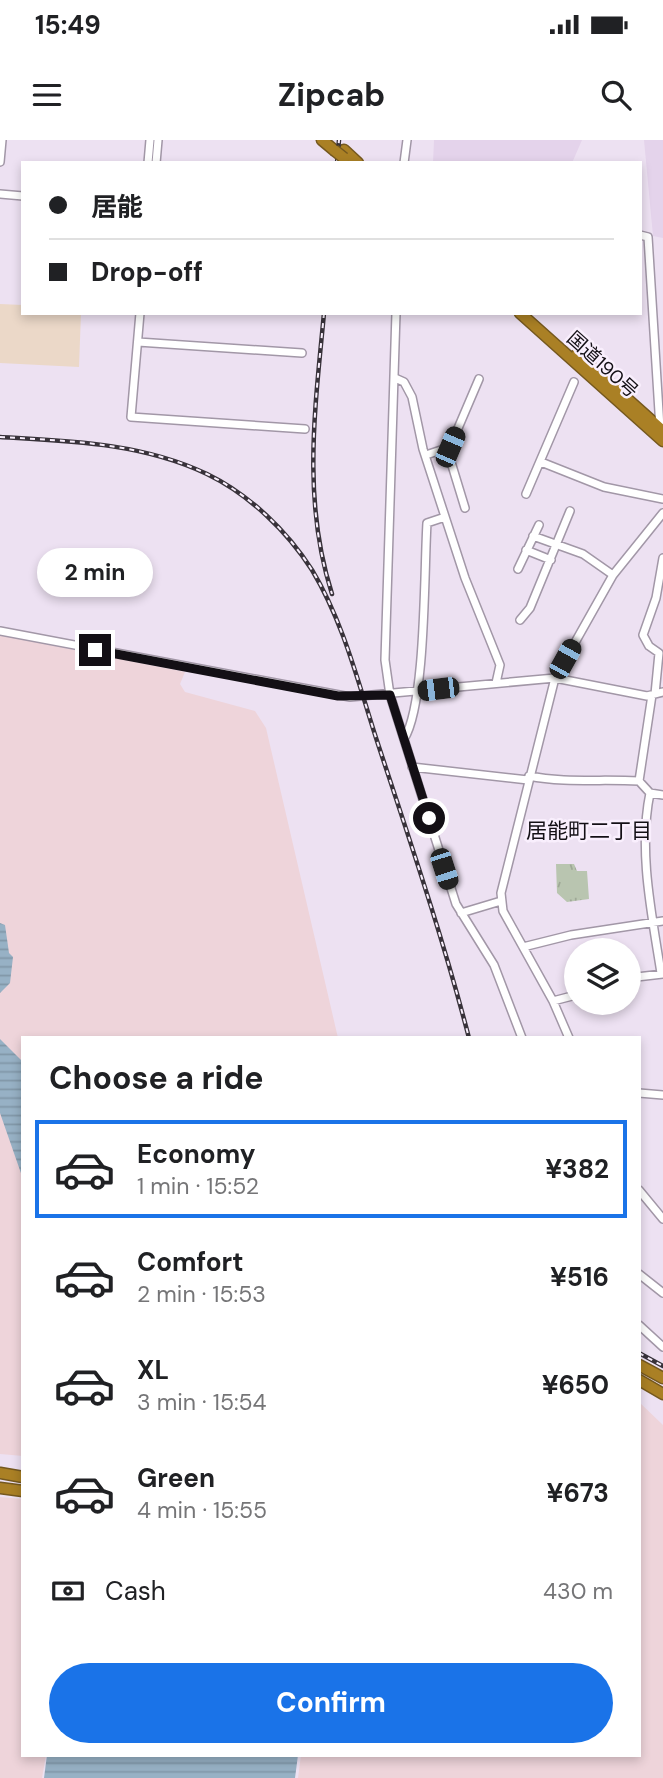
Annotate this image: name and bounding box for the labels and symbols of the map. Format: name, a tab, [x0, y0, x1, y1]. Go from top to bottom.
street label: 国道190号	[562, 326, 644, 403]
car	[433, 424, 468, 470]
callout: 2 min	[37, 548, 153, 598]
route end	[79, 634, 111, 666]
car	[546, 636, 585, 682]
car	[416, 676, 461, 702]
route start	[413, 802, 445, 834]
district label: 居能町二丁目	[526, 817, 652, 845]
car	[428, 846, 461, 892]

